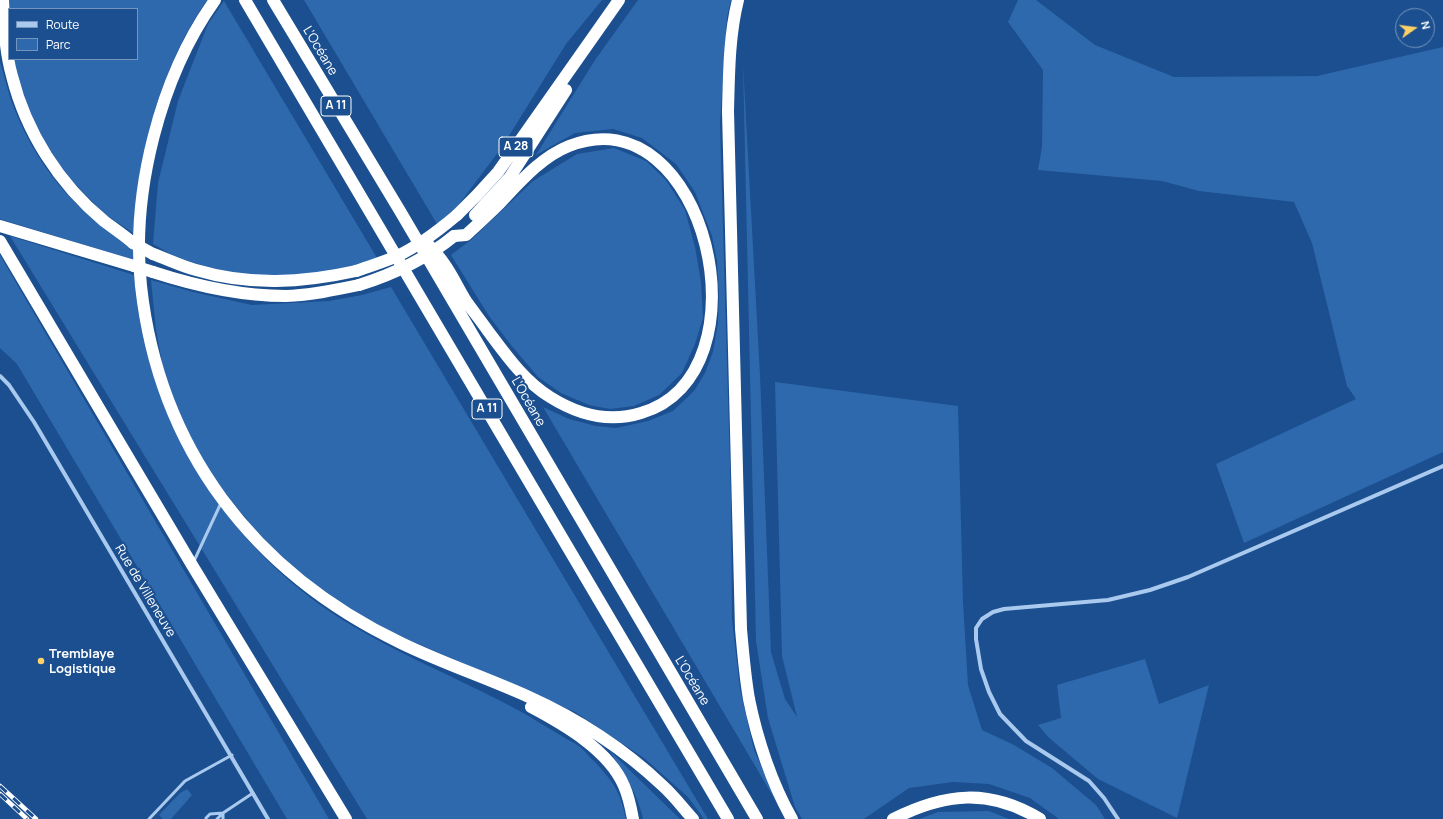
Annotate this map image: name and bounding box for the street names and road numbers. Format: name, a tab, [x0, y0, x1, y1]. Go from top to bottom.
street label: L’Océane	[299, 24, 341, 78]
road number: A 11	[321, 96, 351, 116]
road number: A 28	[499, 137, 533, 157]
street label: L’Océane	[508, 374, 548, 430]
road number: A 11	[472, 399, 502, 419]
street label: Rue de Villeneuve	[111, 542, 179, 640]
street label: L’Océane	[671, 654, 713, 708]

